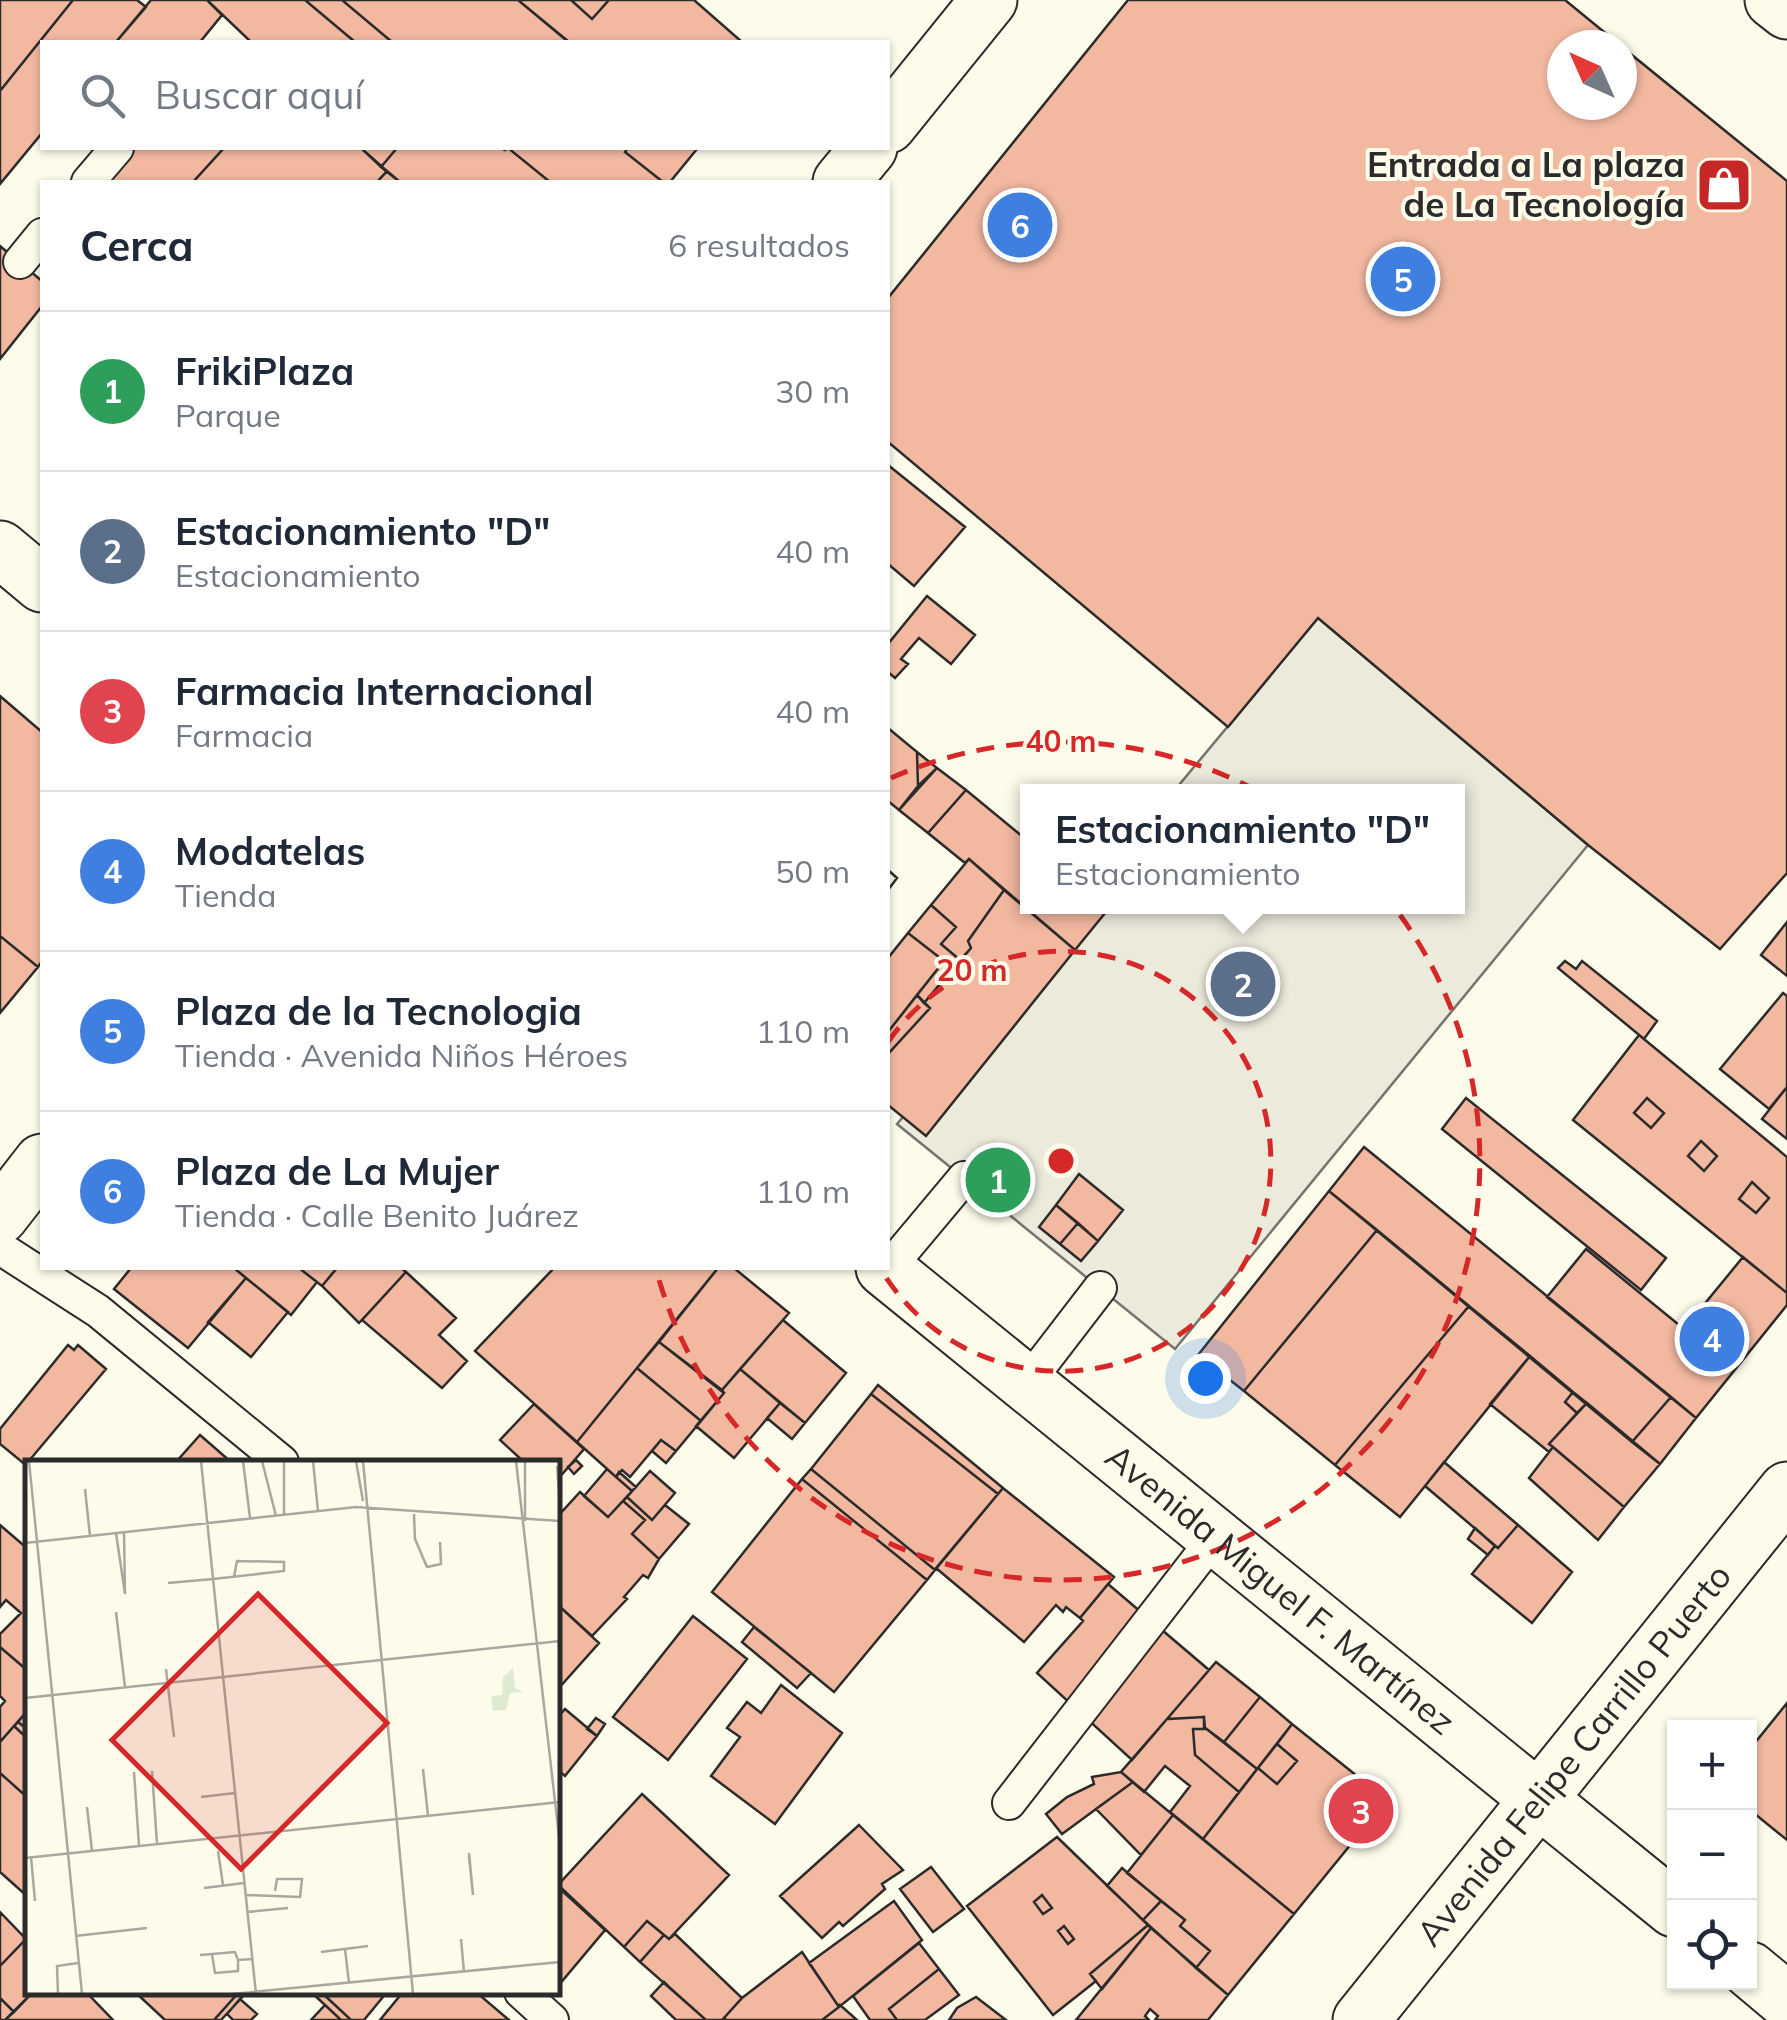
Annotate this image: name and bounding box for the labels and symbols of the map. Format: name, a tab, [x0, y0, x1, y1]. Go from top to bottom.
north arrow	[1547, 30, 1637, 120]
place label: Entrada a La plaza de La Tecnología	[1367, 142, 1685, 226]
shop icon: Entrada a La plaza de La Tecnología	[1694, 155, 1754, 215]
pin: 6	[988, 188, 1052, 262]
pin: 5	[1370, 242, 1436, 316]
text: 40 m	[1025, 722, 1097, 760]
pin: 2	[1210, 946, 1276, 1022]
text: 20 m	[936, 951, 1008, 989]
pin: 1	[966, 1142, 1030, 1218]
centre of rings	[1043, 1143, 1079, 1179]
pin: 4	[1680, 1302, 1744, 1376]
your location	[1180, 1353, 1231, 1404]
street label: Avenida Miguel F. Martínez	[1097, 1434, 1464, 1743]
inset map	[25, 1460, 560, 1995]
street label: Avenida Felipe Carrillo Puerto	[1406, 1554, 1740, 1954]
pin: 3	[1328, 1774, 1394, 1848]

